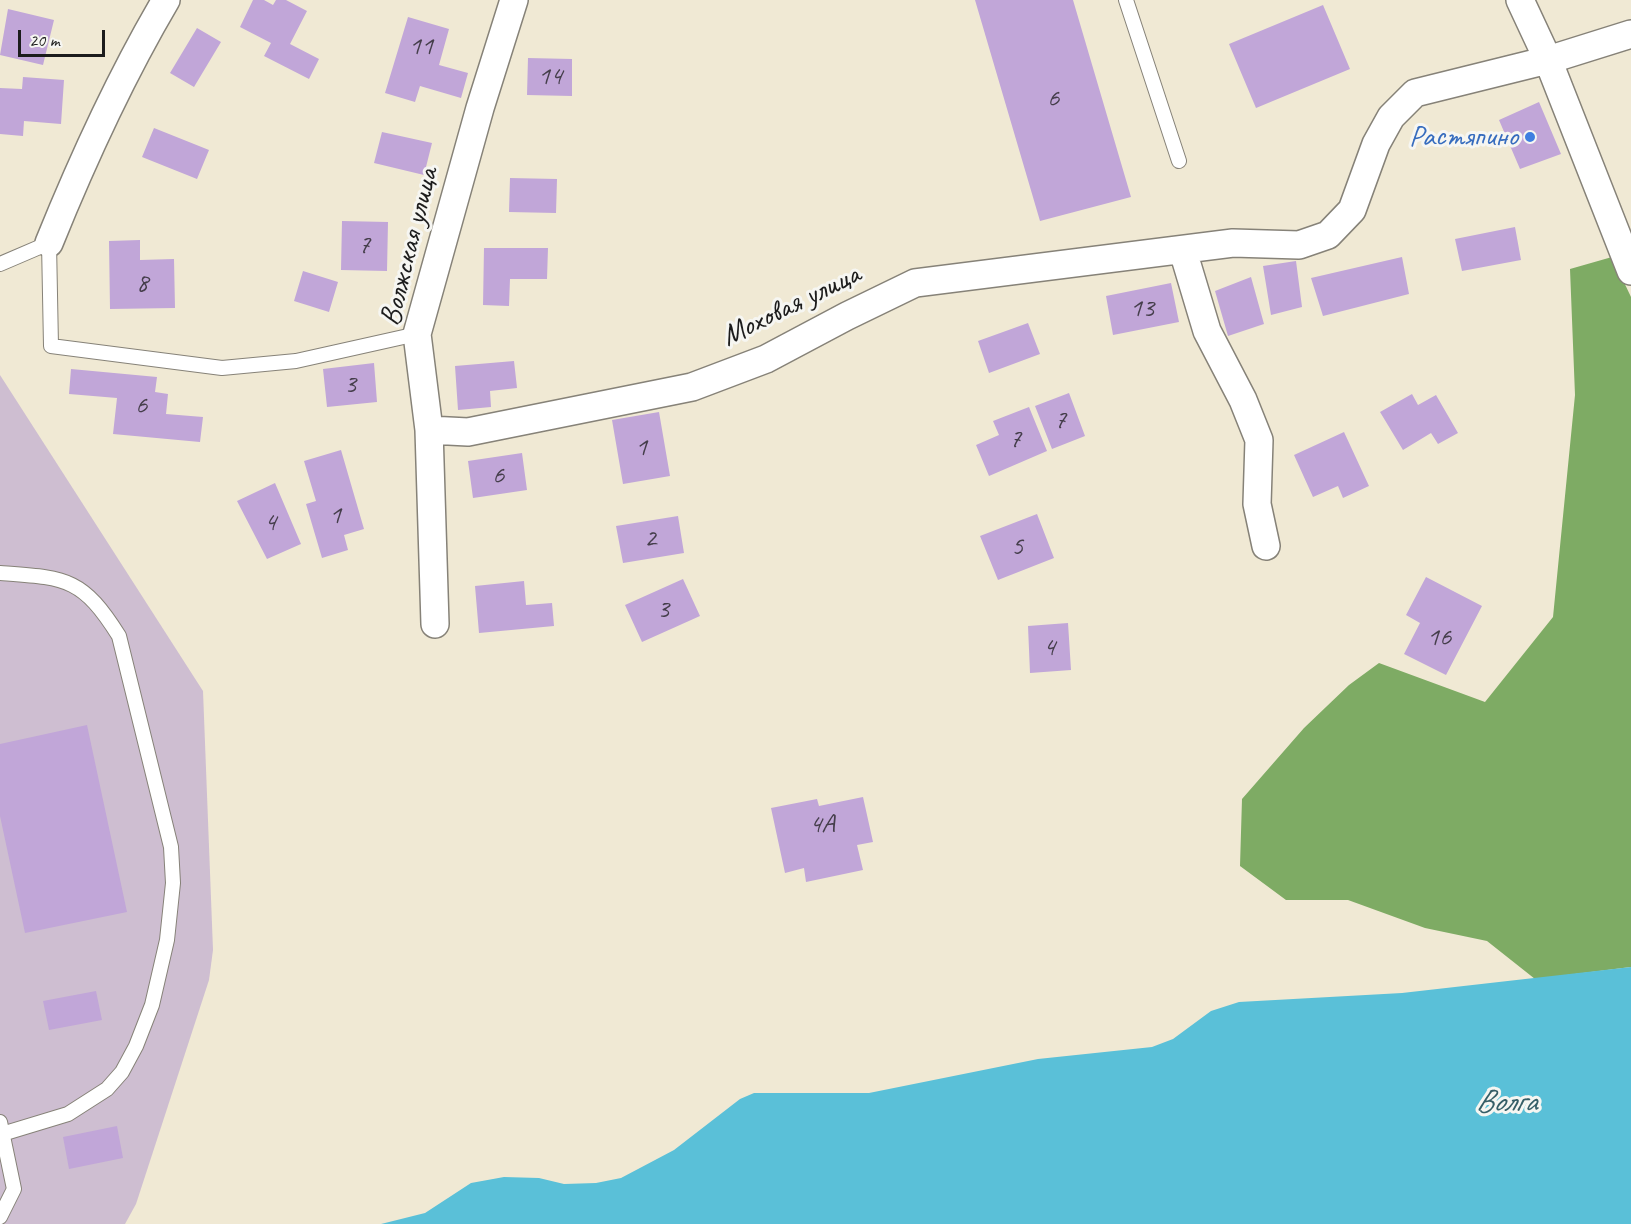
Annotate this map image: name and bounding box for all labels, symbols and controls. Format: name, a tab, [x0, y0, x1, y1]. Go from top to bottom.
scale bar	[21, 18, 108, 56]
text: 20 m	[29, 29, 60, 51]
house number: 11	[409, 31, 433, 63]
house number: 14	[538, 61, 562, 93]
house number: 6	[1047, 83, 1059, 115]
place label: Растяпино	[1409, 119, 1518, 155]
marker: Растяпино	[1523, 130, 1537, 144]
street label: Волжская улица	[373, 164, 447, 330]
house number: 7	[358, 230, 370, 262]
street label: Моховая улица	[716, 257, 866, 355]
house number: 8	[136, 268, 148, 300]
house number: 13	[1130, 293, 1154, 325]
house number: 3	[344, 369, 356, 401]
house number: 6	[135, 390, 147, 422]
house number: 7	[1054, 405, 1066, 437]
house number: 7	[1009, 424, 1021, 456]
house number: 1	[635, 432, 647, 464]
house number: 6	[492, 460, 504, 492]
house number: 1	[329, 500, 341, 532]
house number: 4	[264, 507, 276, 539]
house number: 2	[644, 523, 656, 555]
house number: 5	[1011, 531, 1023, 563]
house number: 3	[657, 594, 669, 626]
house number: 16	[1427, 622, 1451, 654]
house number: 4	[1043, 632, 1055, 664]
house number: 4А	[809, 809, 835, 841]
water label: Волга	[1476, 1084, 1536, 1122]

